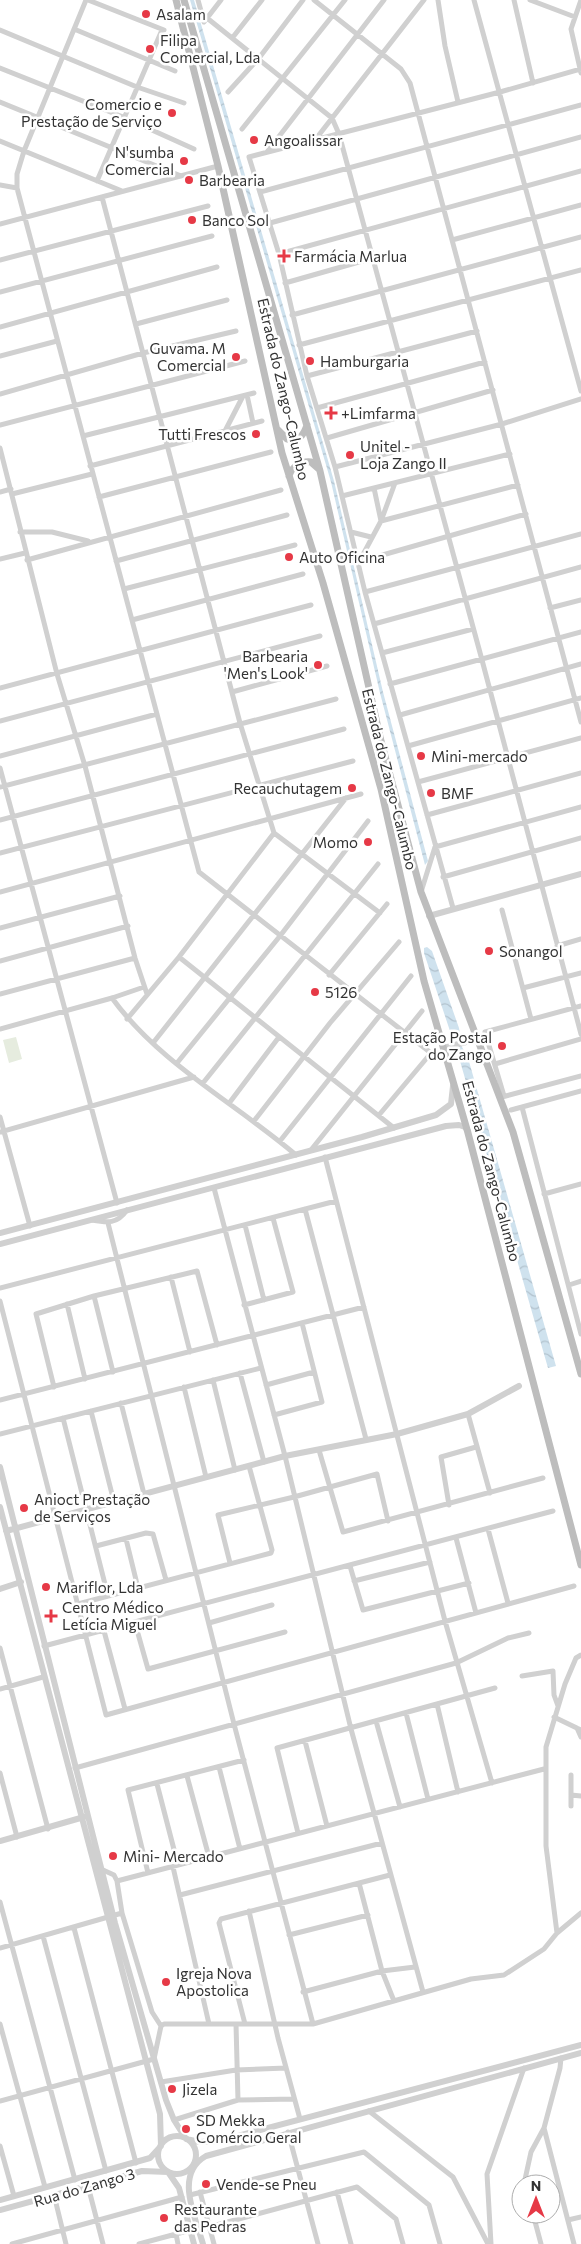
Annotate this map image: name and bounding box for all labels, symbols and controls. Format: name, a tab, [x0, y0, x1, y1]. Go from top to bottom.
place label: Asalam	[156, 5, 206, 23]
marker: Asalam	[140, 8, 152, 20]
place label: Filipa Comercial, Lda	[160, 31, 260, 66]
marker: Filipa Comercial, Lda	[144, 43, 156, 55]
place label: Comercio e Prestação de Serviço	[21, 95, 162, 130]
marker: Comercio e Prestação de Serviço	[166, 107, 178, 119]
place label: Angoalissar	[264, 131, 343, 149]
marker: Angoalissar	[248, 134, 260, 146]
place label: N'sumba Comercial	[105, 143, 174, 178]
marker: N'sumba Comercial	[178, 155, 190, 167]
place label: Barbearia	[199, 171, 265, 189]
marker: Barbearia	[183, 174, 195, 186]
place label: Banco Sol	[202, 211, 269, 229]
marker: Banco Sol	[186, 214, 198, 226]
place label: Farmácia Marlua	[294, 247, 407, 265]
marker: Farmácia Marlua	[278, 250, 290, 262]
street label: Estrada do Zango-Calumbo	[254, 296, 314, 482]
place label: Guvama. M Comercial	[150, 339, 226, 374]
marker: Guvama. M Comercial	[230, 351, 242, 363]
place label: Hamburgaria	[320, 352, 409, 370]
marker: Hamburgaria	[304, 355, 316, 367]
place label: +Limfarma	[341, 404, 416, 422]
marker: +Limfarma	[325, 407, 337, 419]
place label: Tutti Frescos	[158, 425, 246, 443]
marker: Tutti Frescos	[250, 428, 262, 440]
place label: Unitel - Loja Zango II	[360, 437, 447, 472]
marker: Unitel - Loja Zango II	[344, 449, 356, 461]
place label: Auto Oficina	[299, 548, 385, 566]
marker: Auto Oficina	[283, 551, 295, 563]
place label: Barbearia 'Men's Look'	[224, 647, 308, 682]
marker: Barbearia 'Men's Look'	[312, 659, 324, 671]
street label: Estrada do Zango-Calumbo	[359, 686, 421, 872]
place label: Mini-mercado	[431, 747, 528, 765]
marker: Mini-mercado	[415, 750, 427, 762]
place label: Recauchutagem	[234, 779, 342, 797]
marker: Recauchutagem	[346, 782, 358, 794]
place label: BMF	[441, 784, 474, 802]
marker: BMF	[425, 787, 437, 799]
place label: Momo	[313, 833, 358, 851]
marker: Momo	[362, 836, 374, 848]
place label: Sonangol	[499, 942, 563, 960]
marker: Sonangol	[483, 945, 495, 957]
place label: 5126	[325, 983, 357, 1001]
marker: 5126	[309, 986, 321, 998]
place label: Estação Postal do Zango	[393, 1028, 492, 1063]
marker: Estação Postal do Zango	[496, 1040, 508, 1052]
street label: Estrada do Zango-Calumbo	[459, 1079, 525, 1263]
place label: Anioct Prestação de Serviços	[34, 1490, 150, 1525]
marker: Anioct Prestação de Serviços	[18, 1502, 30, 1514]
place label: Mariflor, Lda	[56, 1578, 143, 1596]
marker: Mariflor, Lda	[40, 1581, 52, 1593]
place label: Centro Médico Letícia Miguel	[62, 1598, 164, 1633]
marker: Centro Médico Letícia Miguel	[44, 1609, 58, 1623]
place label: Mini- Mercado	[123, 1847, 224, 1865]
marker: Mini- Mercado	[107, 1850, 119, 1862]
place label: Igreja Nova Apostolica	[176, 1964, 252, 1999]
marker: Igreja Nova Apostolica	[160, 1976, 172, 1988]
place label: Jizela	[182, 2080, 217, 2098]
marker: Jizela	[166, 2083, 178, 2095]
place label: SD Mekka Comércio Geral	[196, 2111, 301, 2146]
marker: SD Mekka Comércio Geral	[180, 2123, 192, 2135]
street label: Rua do Zango 3	[31, 2164, 137, 2210]
north arrow	[511, 2174, 561, 2224]
place label: Vende-se Pneu	[216, 2175, 317, 2193]
text: N	[531, 2177, 541, 2194]
marker: Vende-se Pneu	[200, 2178, 212, 2190]
place label: Restaurante das Pedras	[174, 2200, 257, 2235]
marker: Restaurante das Pedras	[158, 2212, 170, 2224]

